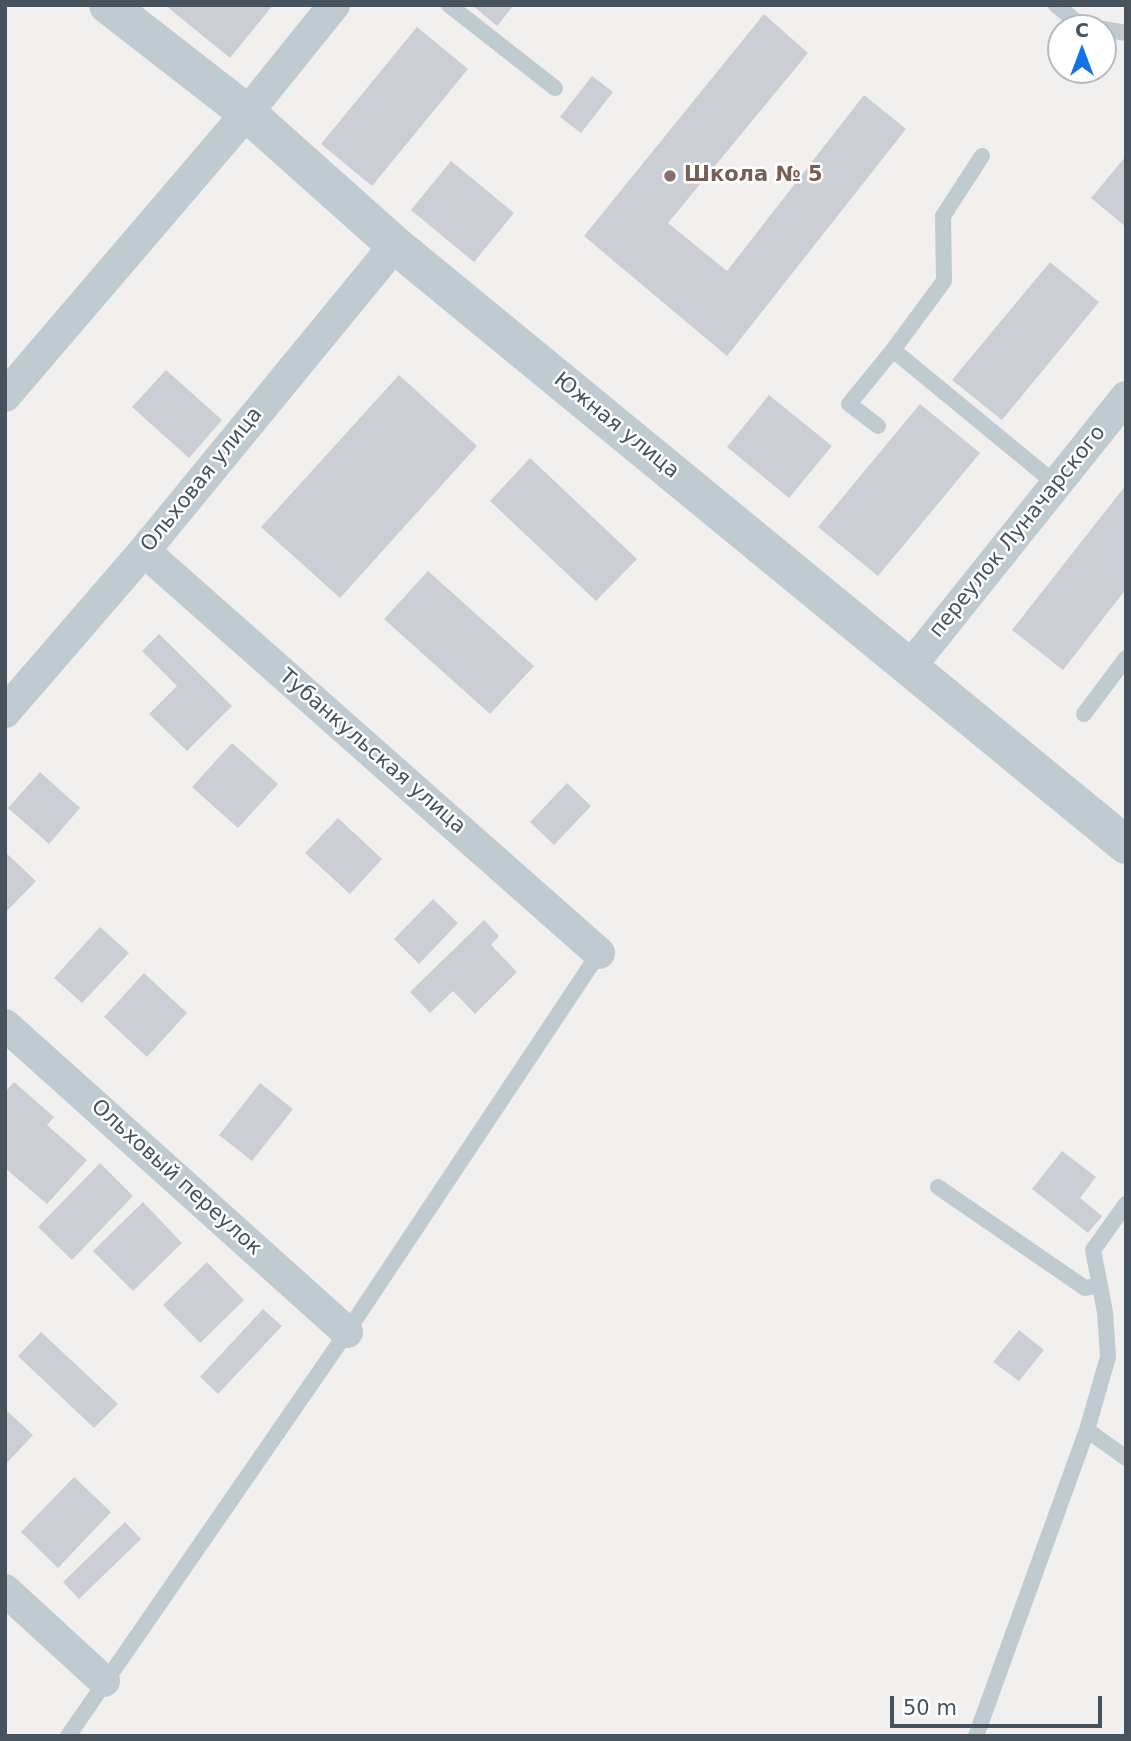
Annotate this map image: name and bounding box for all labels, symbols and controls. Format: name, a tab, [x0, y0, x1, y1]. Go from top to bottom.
north arrow	[1047, 14, 1117, 84]
text: С	[1075, 19, 1089, 41]
place label: Школа № 5	[684, 163, 823, 189]
marker: Школа № 5	[662, 168, 678, 184]
street label: Южная улица	[548, 368, 684, 484]
street label: Ольховая улица	[136, 403, 268, 557]
street label: переулок Луначарского	[925, 421, 1111, 643]
street label: Тубанкульская улица	[274, 664, 470, 840]
street label: Ольховый переулок	[85, 1095, 267, 1261]
scale bar	[893, 1682, 1105, 1726]
text: 50 m	[903, 1696, 957, 1720]

